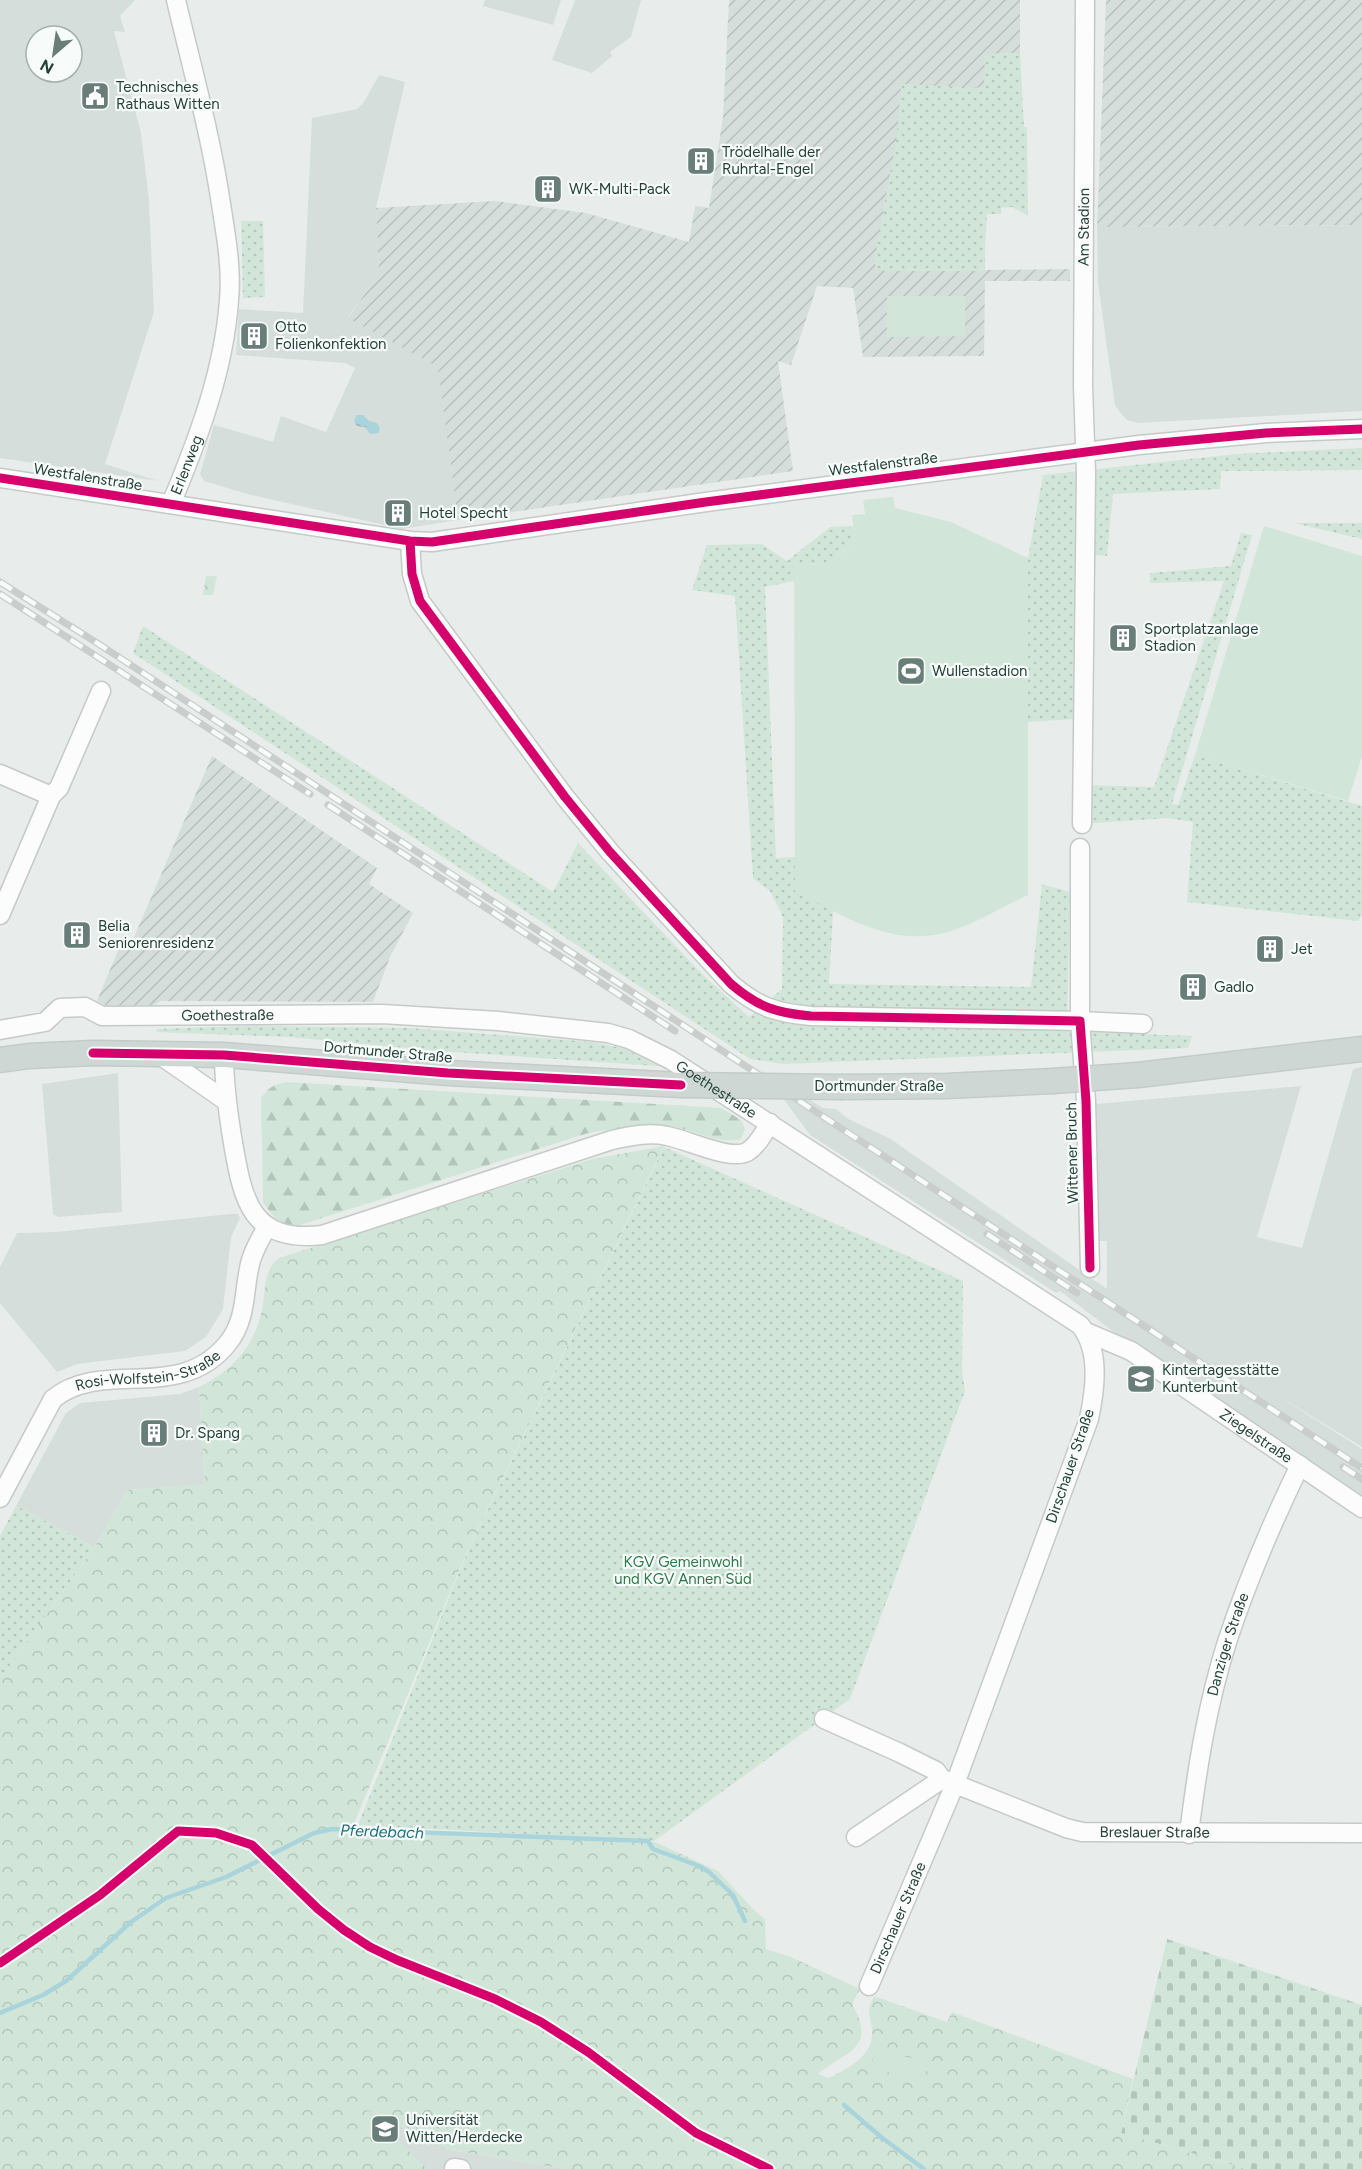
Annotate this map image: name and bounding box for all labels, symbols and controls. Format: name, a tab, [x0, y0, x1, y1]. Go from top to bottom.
north arrow	[24, 24, 84, 84]
text: N	[37, 55, 57, 78]
place label: Technisches Rathaus Witten	[116, 78, 220, 113]
public building icon: Technisches Rathaus Witten	[79, 80, 111, 112]
place label: Trödelhalle der Ruhrtal-Engel	[722, 143, 820, 178]
building icon: Trödelhalle der Ruhrtal-Engel	[685, 145, 717, 177]
building icon: WK-Multi-Pack	[532, 173, 564, 205]
place label: WK-Multi-Pack	[569, 180, 671, 198]
street label: Am Stadion	[1075, 188, 1093, 266]
place label: Otto Folienkonfektion	[275, 318, 386, 353]
building icon: Otto Folienkonfektion	[238, 320, 270, 352]
street label: Erlenweg	[167, 433, 206, 497]
street label: Westfalenstraße	[827, 448, 939, 480]
street label: Westfalenstraße	[32, 460, 144, 494]
building icon: Hotel Specht	[382, 497, 414, 529]
place label: Hotel Specht	[419, 504, 509, 522]
place label: Sportplatzanlage Stadion	[1144, 620, 1258, 655]
building icon: Sportplatzanlage Stadion	[1107, 622, 1139, 654]
sports icon: Wullenstadion	[895, 655, 927, 687]
place label: Wullenstadion	[932, 662, 1028, 680]
place label: Belia Seniorenresidenz	[98, 917, 214, 952]
building icon: Belia Seniorenresidenz	[61, 919, 93, 951]
building icon: Jet	[1254, 933, 1286, 965]
place label: Jet	[1291, 940, 1313, 958]
building icon: Gadlo	[1177, 971, 1209, 1003]
place label: Gadlo	[1214, 978, 1254, 996]
street label: Goethestraße	[181, 1006, 274, 1024]
street label: Dortmunder Straße	[323, 1037, 453, 1067]
street label: Goethestraße	[672, 1057, 760, 1122]
street label: Dortmunder Straße	[814, 1077, 944, 1095]
street label: Wittener Bruch	[1062, 1102, 1082, 1204]
street label: Rosi-Wolfstein-Straße	[73, 1347, 224, 1395]
place label: Kintertagesstätte Kunterbunt	[1162, 1361, 1279, 1396]
school or university icon: Kintertagesstätte Kunterbunt	[1125, 1363, 1157, 1395]
street label: Ziegelstraße	[1216, 1405, 1296, 1467]
street label: Dirschauer Straße	[1042, 1407, 1098, 1525]
building icon: Dr. Spang	[138, 1417, 170, 1449]
place label: Dr. Spang	[175, 1424, 240, 1442]
park label: KGV Gemeinwohl und KGV Annen Süd	[614, 1553, 752, 1588]
street label: Danziger Straße	[1203, 1590, 1253, 1698]
water label: Pferdebach	[340, 1821, 424, 1842]
street label: Breslauer Straße	[1099, 1823, 1210, 1841]
street label: Dirschauer Straße	[866, 1859, 930, 1977]
place label: Universität Witten/Herdecke	[406, 2111, 523, 2146]
school or university icon: Universität Witten/Herdecke	[369, 2113, 401, 2145]

